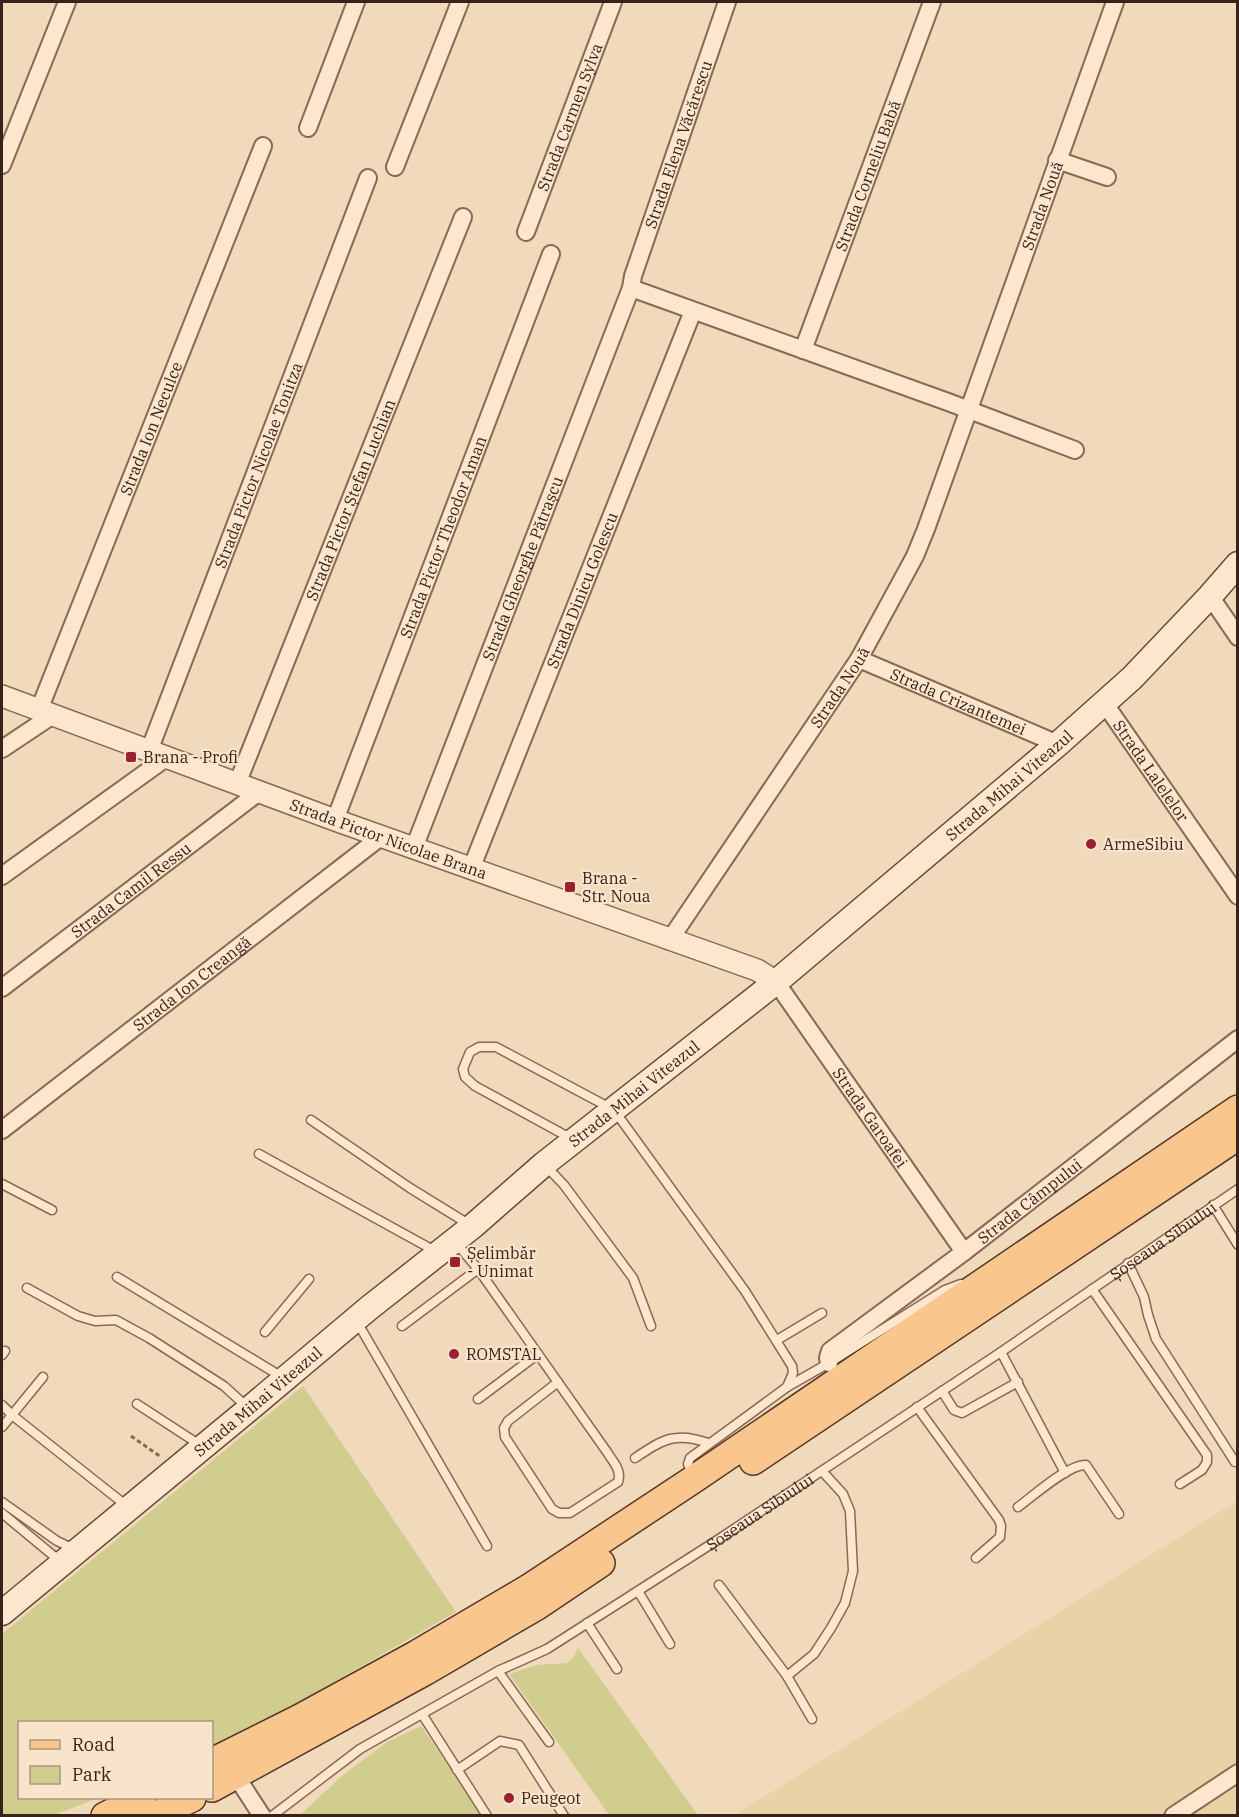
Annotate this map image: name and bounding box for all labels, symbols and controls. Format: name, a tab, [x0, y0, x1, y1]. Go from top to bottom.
street label: Strada Carmen Sylva	[532, 40, 607, 194]
street label: Strada Elena Văcărescu	[640, 57, 716, 231]
street label: Strada Corneliu Babă	[831, 97, 905, 254]
street label: Strada Nouă	[1017, 158, 1067, 253]
street label: Strada Ion Neculce	[115, 359, 186, 498]
street label: Strada Pictor Nicolae Tonitza	[210, 359, 307, 571]
street label: Strada Pictor Ștefan Luchian	[301, 396, 399, 603]
street label: Strada Pictor Theodor Aman	[395, 433, 491, 641]
street label: Strada Gheorghe Pătrașcu	[478, 473, 567, 663]
street label: Strada Dinicu Golescu	[542, 509, 622, 671]
street label: Strada Nouă	[806, 643, 874, 731]
street label: Strada Crizantemei	[887, 664, 1029, 739]
street label: Strada Lalelelor	[1109, 716, 1193, 825]
street label: Strada Mihai Viteazul	[941, 725, 1077, 845]
place label: Brana - Profi	[143, 747, 238, 767]
marker: Brana - Profi	[124, 750, 138, 764]
street label: Strada Pictor Nicolae Brana	[287, 794, 490, 883]
place label: ArmeSibiu	[1103, 834, 1184, 854]
marker: ArmeSibiu	[1084, 837, 1098, 851]
street label: Strada Camil Ressu	[67, 838, 195, 942]
place label: Brana - Str. Noua	[582, 868, 651, 906]
marker: Brana - Str. Noua	[563, 880, 577, 894]
street label: Strada Ion Creangă	[129, 931, 255, 1035]
street label: Strada Mihai Viteazul	[564, 1036, 703, 1151]
street label: Strada Garoafei	[828, 1063, 912, 1171]
street label: Strada Câmpului	[973, 1154, 1086, 1248]
street label: Șoseaua Sibiului	[1106, 1197, 1220, 1284]
place label: Șelimbăr - Unimat	[467, 1243, 536, 1281]
marker: Șelimbăr - Unimat	[448, 1255, 462, 1269]
street label: Strada Mihai Viteazul	[190, 1342, 326, 1461]
place label: ROMSTAL	[466, 1344, 541, 1364]
marker: ROMSTAL	[447, 1347, 461, 1361]
street label: Șoseaua Sibiului	[702, 1469, 817, 1555]
legend	[18, 1721, 213, 1799]
text: Road	[72, 1733, 115, 1756]
text: Park	[72, 1763, 112, 1786]
place label: Peugeot	[521, 1788, 581, 1808]
marker: Peugeot	[502, 1791, 516, 1805]

